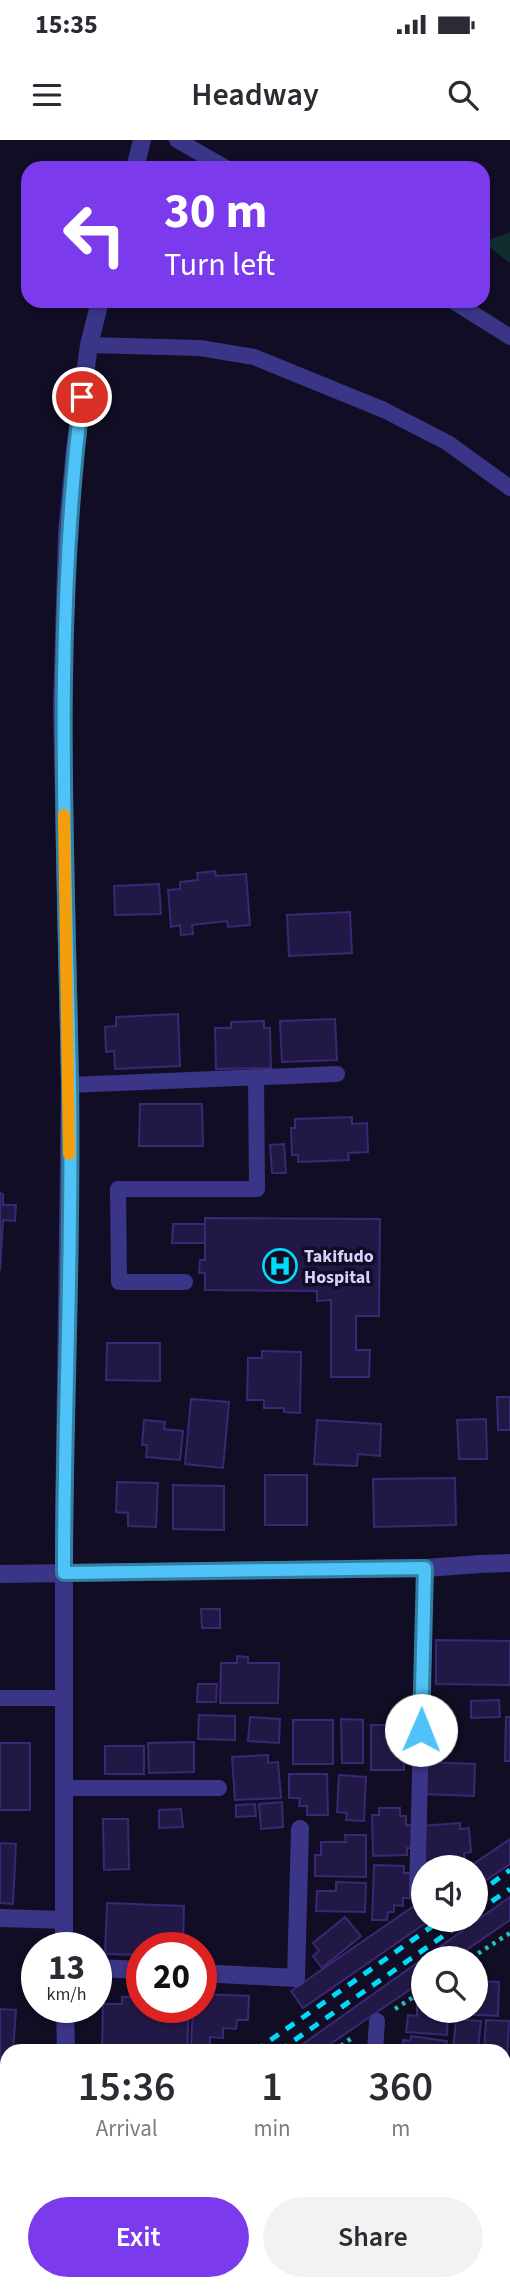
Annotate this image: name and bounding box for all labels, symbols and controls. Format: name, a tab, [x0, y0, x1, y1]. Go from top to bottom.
text: 15:35	[35, 6, 98, 43]
text: Headway	[191, 72, 319, 118]
icon: menu	[28, 76, 66, 114]
icon: search	[444, 76, 482, 114]
text: 30 m	[164, 177, 268, 247]
icon: left	[49, 189, 140, 280]
text: Turn left	[164, 242, 275, 288]
pin	[52, 367, 112, 427]
icon: arrive	[63, 378, 101, 416]
place label: Takifudo Hospital	[304, 1244, 374, 1290]
hospital icon: Takifudo Hospital	[261, 1247, 299, 1285]
position arrow	[384, 1693, 458, 1767]
map controls	[411, 1855, 488, 2023]
button: sound	[411, 1855, 488, 1932]
speed limit sign: 20	[126, 1932, 217, 2023]
text: 13	[48, 1943, 85, 1993]
button: search	[411, 1946, 488, 2023]
text: km/h	[47, 1982, 86, 2007]
text: 15:36	[78, 2057, 176, 2117]
text: 1	[261, 2057, 283, 2117]
text: 360	[369, 2057, 433, 2117]
text: Arrival	[96, 2112, 158, 2145]
text: min	[253, 2112, 291, 2145]
text: m	[391, 2112, 410, 2145]
button: Exit	[28, 2197, 249, 2277]
button: Share	[263, 2197, 483, 2277]

